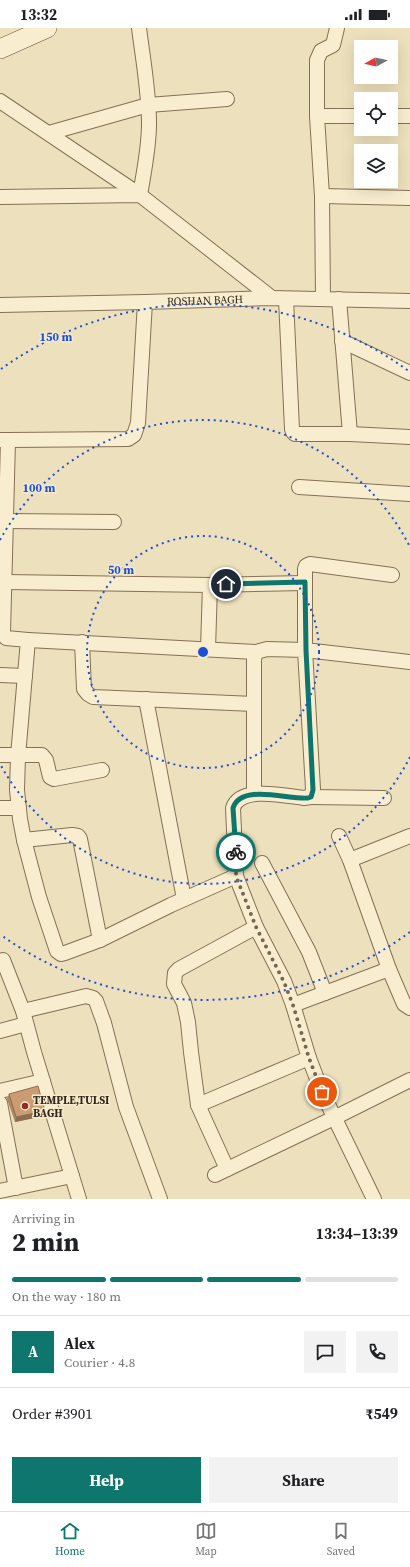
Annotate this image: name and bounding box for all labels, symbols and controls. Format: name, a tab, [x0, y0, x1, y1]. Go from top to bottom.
text: 13:32	[20, 4, 57, 25]
north arrow	[354, 40, 398, 84]
map controls	[354, 40, 398, 188]
button: locate	[354, 92, 398, 136]
button: layers	[354, 144, 398, 188]
street label: ROSHAN BAGH	[167, 292, 244, 309]
text: 150 m	[40, 329, 73, 345]
text: 100 m	[23, 480, 56, 496]
text: 50 m	[108, 562, 134, 578]
pin	[209, 567, 243, 601]
icon: home	[215, 573, 237, 595]
centre of rings	[196, 645, 210, 659]
courier	[216, 832, 256, 872]
icon: bike	[225, 841, 247, 863]
pin	[305, 1075, 339, 1109]
icon: bag	[311, 1081, 333, 1103]
place label: TEMPLE,TULSI BAGH	[33, 1093, 109, 1121]
marker: TEMPLE,TULSI BAGH	[20, 1101, 30, 1111]
text: Arriving in	[12, 1210, 75, 1227]
text: 13:34–13:39	[316, 1223, 398, 1244]
text: 2 min	[12, 1224, 79, 1260]
text: On the way · 180 m	[12, 1288, 121, 1305]
button: chat	[304, 1331, 346, 1373]
button: phone	[356, 1331, 398, 1373]
text: Alex	[64, 1333, 95, 1354]
text: A	[28, 1341, 38, 1362]
text: Courier · 4.8	[64, 1354, 135, 1371]
text: Order #3901	[12, 1403, 93, 1424]
text: ₹549	[365, 1403, 398, 1424]
button: Help	[12, 1457, 201, 1503]
button: Share	[209, 1457, 398, 1503]
tab: Home	[55, 1520, 85, 1559]
tab: Map	[195, 1520, 217, 1559]
tab: Saved	[327, 1520, 355, 1559]

